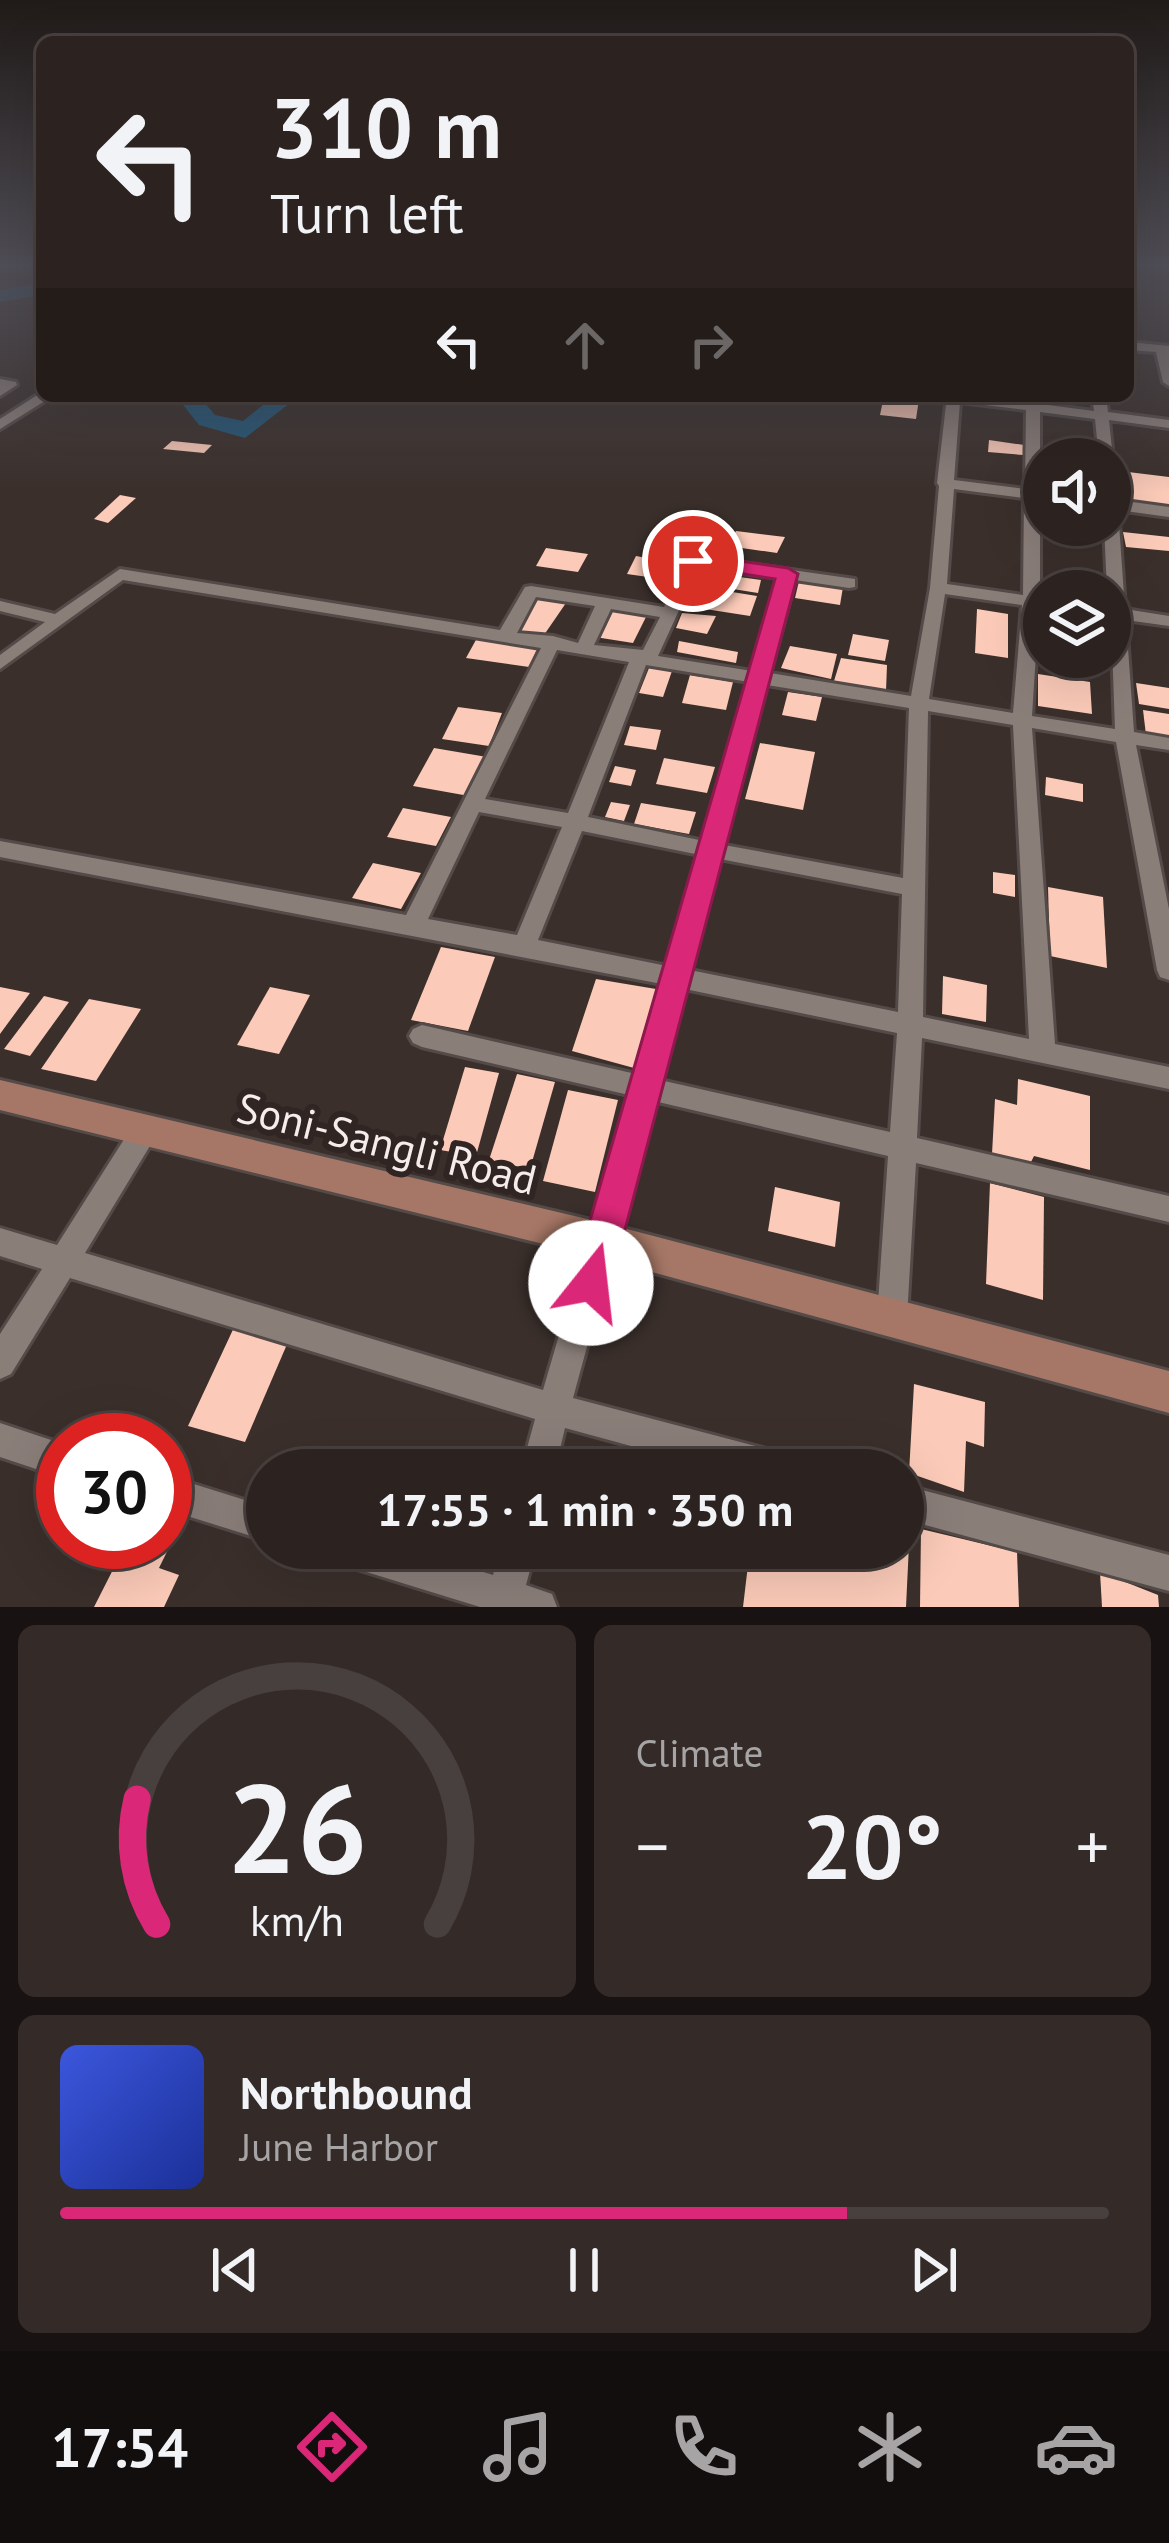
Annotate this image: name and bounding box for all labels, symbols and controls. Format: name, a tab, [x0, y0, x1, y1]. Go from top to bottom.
text: 310 m	[270, 72, 502, 181]
icon: left	[72, 84, 228, 240]
text: Turn left	[270, 178, 464, 248]
icon: left	[426, 312, 492, 378]
icon: ahead	[552, 312, 618, 378]
icon: right	[678, 312, 744, 378]
map controls	[1023, 438, 1131, 678]
button: sound	[1023, 438, 1131, 546]
pin	[642, 510, 744, 612]
icon: arrive	[660, 528, 726, 594]
button: layers	[1023, 570, 1131, 678]
street label: Soni-Sangli Road	[232, 1079, 542, 1207]
position arrow	[528, 1220, 654, 1346]
speed limit sign: 30	[36, 1413, 192, 1569]
text: 17:55 · 1 min · 350 m	[377, 1480, 793, 1538]
text: Climate	[636, 1727, 763, 1778]
text: 26	[226, 1746, 368, 1907]
text: 20°	[802, 1787, 943, 1904]
text: −	[636, 1803, 669, 1888]
text: +	[1076, 1803, 1109, 1888]
text: km/h	[250, 1892, 344, 1948]
text: Northbound	[240, 2063, 472, 2121]
text: June Harbor	[240, 2121, 438, 2172]
icon: previous	[202, 2237, 268, 2303]
icon: pause	[551, 2237, 617, 2303]
icon: next	[901, 2237, 967, 2303]
icon: directions	[290, 2405, 374, 2489]
icon: music	[476, 2405, 560, 2489]
icon: phone	[662, 2405, 746, 2489]
icon: climate	[848, 2405, 932, 2489]
icon: car	[1034, 2405, 1118, 2489]
text: 17:54	[51, 2412, 188, 2482]

